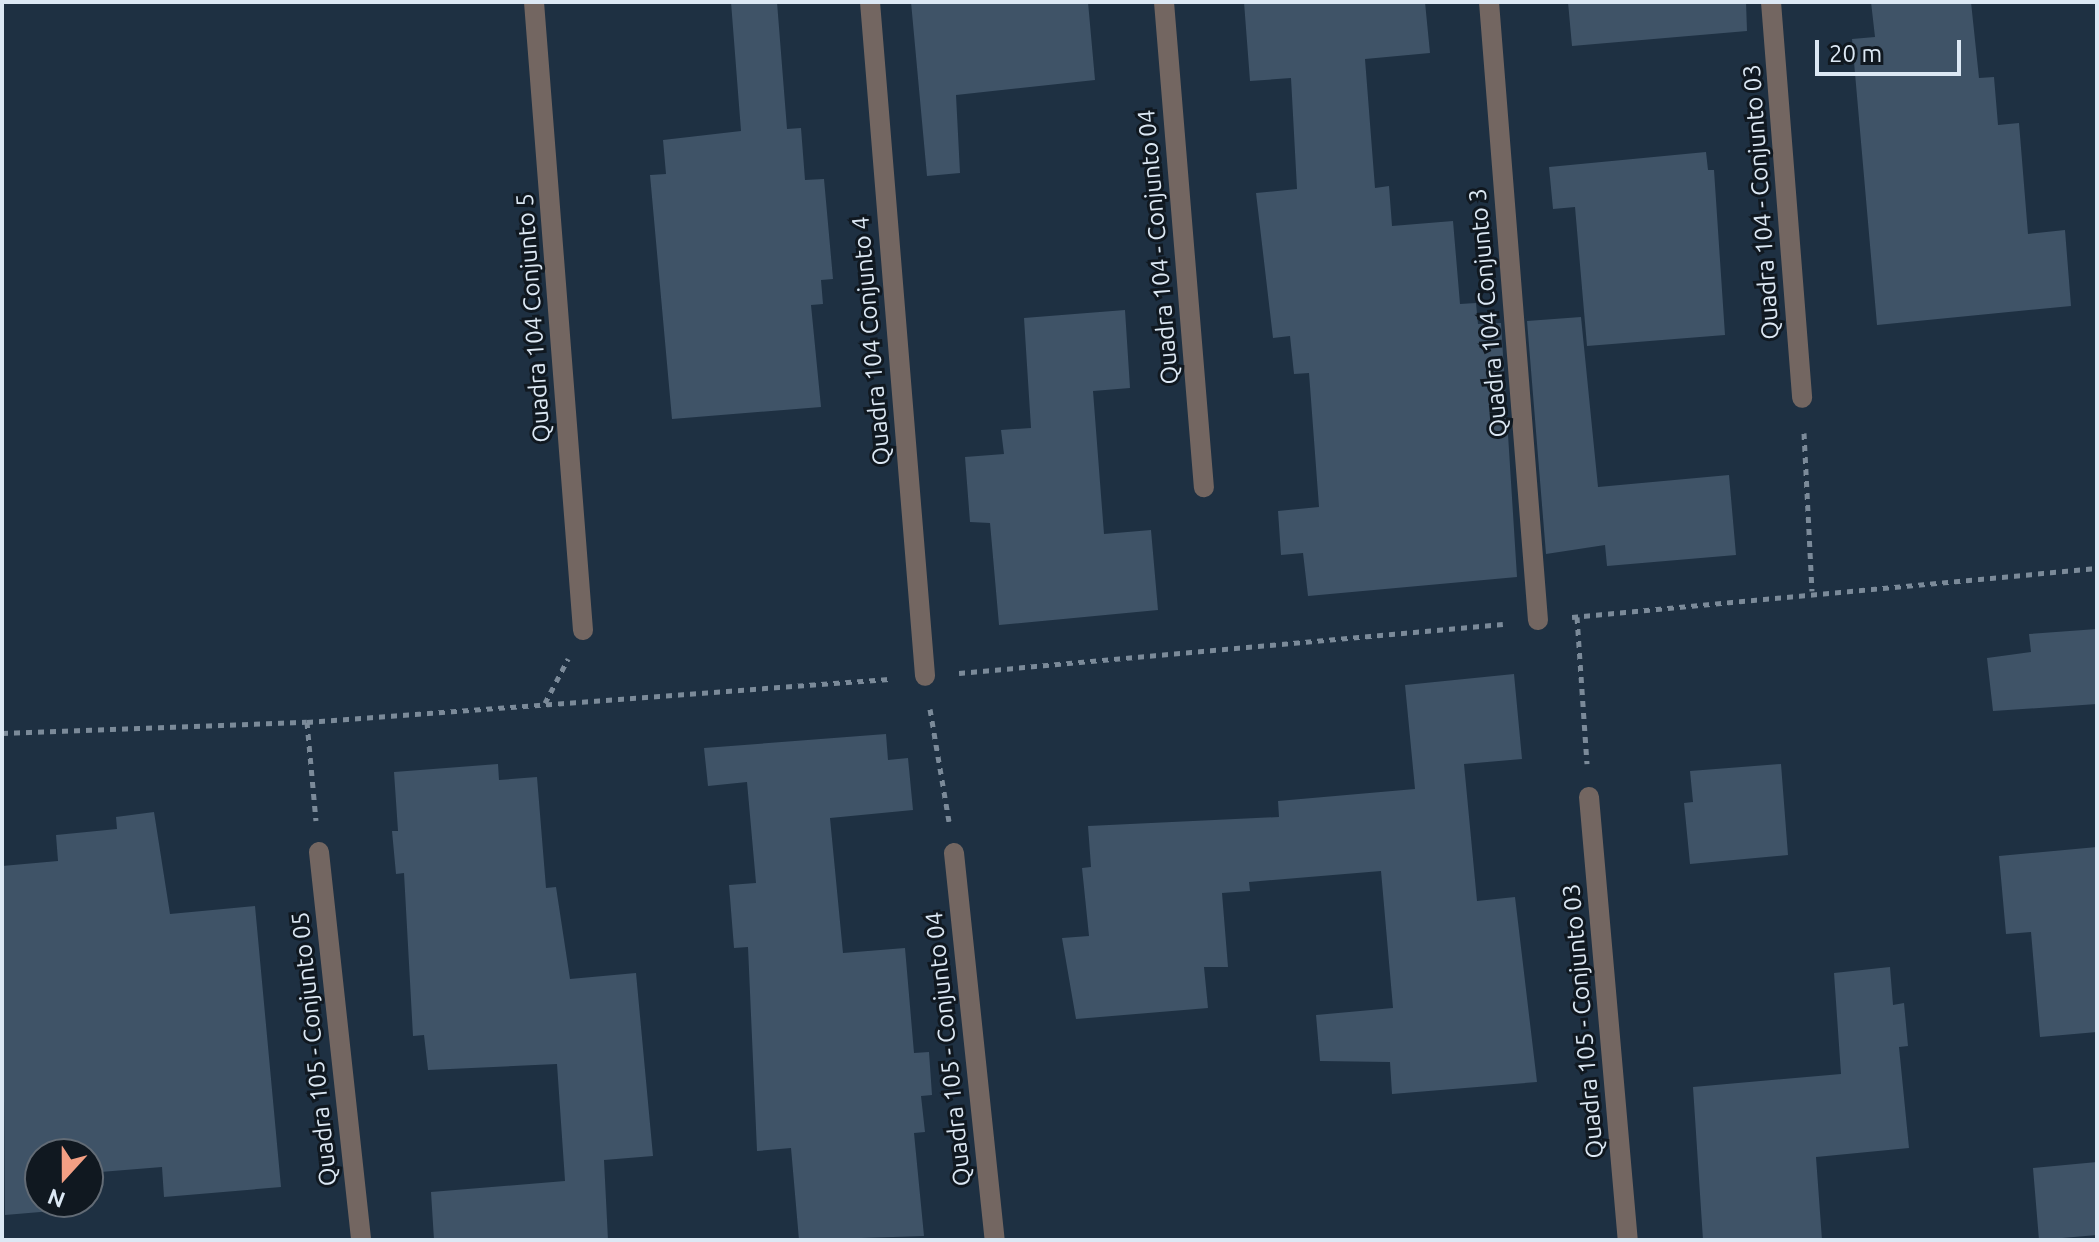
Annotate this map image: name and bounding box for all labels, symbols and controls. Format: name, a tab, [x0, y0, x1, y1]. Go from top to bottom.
scale bar	[1819, 24, 1965, 74]
text: 20 m	[1829, 40, 1882, 67]
street label: Quadra 104 - Conjunto 03	[1737, 63, 1785, 341]
street label: Quadra 104 - Conjunto 04	[1132, 108, 1184, 386]
street label: Quadra 104 Conjunto 3	[1463, 187, 1513, 439]
street label: Quadra 104 Conjunto 5	[510, 192, 556, 444]
street label: Quadra 104 Conjunto 4	[846, 215, 896, 467]
street label: Quadra 105 - Conjunto 03	[1557, 882, 1609, 1160]
street label: Quadra 105 - Conjunto 05	[285, 910, 343, 1188]
street label: Quadra 105 - Conjunto 04	[919, 910, 977, 1188]
north arrow	[24, 1138, 104, 1218]
text: N	[44, 1184, 68, 1214]

